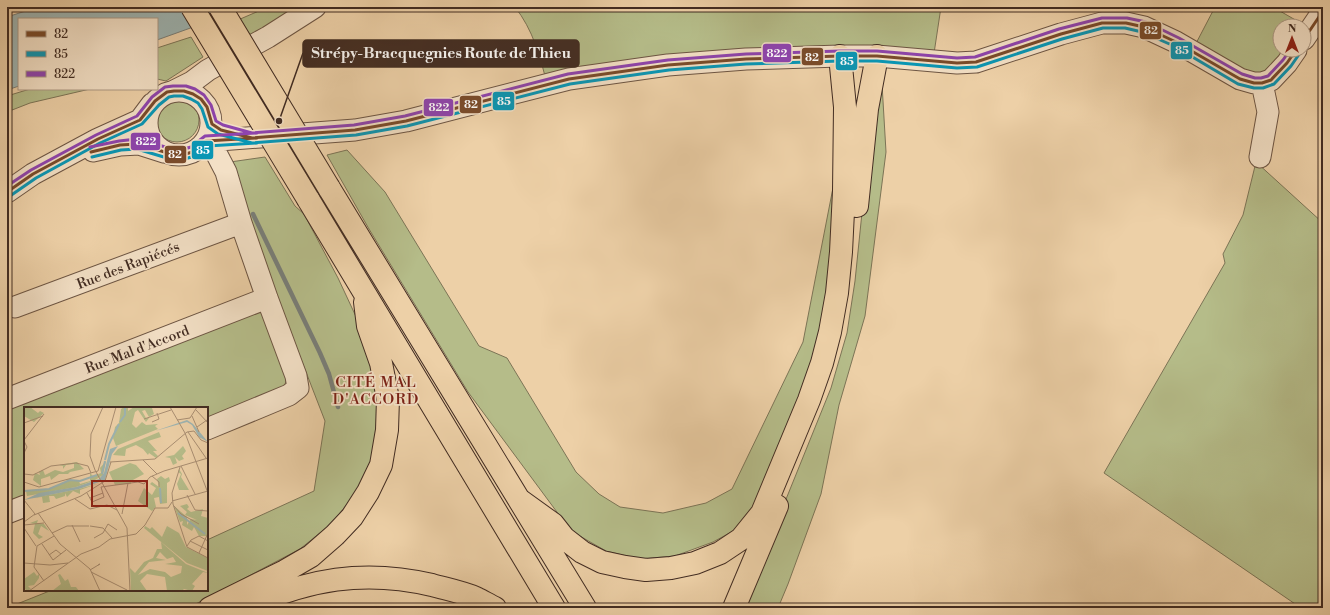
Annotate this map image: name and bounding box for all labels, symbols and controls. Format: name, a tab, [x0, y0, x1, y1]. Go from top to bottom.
legend	[18, 18, 158, 90]
north arrow	[1272, 18, 1312, 58]
line badge: 82	[1139, 21, 1162, 40]
text: N	[1288, 22, 1297, 36]
text: 82	[1144, 24, 1158, 38]
text: 82	[54, 27, 68, 42]
callout: Strépy-Bracquegnies Route de Thieu	[303, 40, 579, 67]
line badge: 85	[1170, 41, 1193, 60]
line badge: 822	[762, 43, 792, 63]
text: Strépy-Bracquegnies Route de Thieu	[311, 44, 572, 63]
text: 85	[1175, 44, 1189, 58]
text: 85	[54, 47, 68, 62]
text: 822	[767, 47, 787, 61]
line badge: 82	[801, 47, 824, 66]
text: 82	[805, 51, 819, 65]
line badge: 85	[835, 51, 858, 71]
text: 85	[840, 55, 854, 69]
text: 822	[54, 67, 75, 82]
line badge: 85	[492, 91, 515, 111]
line badge: 82	[459, 95, 482, 114]
text: 85	[497, 95, 511, 109]
line badge: 822	[423, 98, 454, 117]
text: 82	[464, 98, 478, 112]
text: 822	[429, 101, 449, 115]
line badge: 822	[130, 132, 161, 151]
text: 822	[136, 135, 156, 149]
line badge: 85	[191, 140, 214, 160]
text: 85	[196, 144, 210, 158]
line badge: 82	[164, 145, 187, 164]
text: 82	[168, 148, 182, 162]
street label: Rue des Rapiécés	[74, 238, 182, 294]
street label: Rue Mal d'Accord	[83, 322, 192, 378]
district label: CITÉ MAL D'ACCORD	[333, 372, 419, 409]
inset map	[24, 407, 208, 591]

